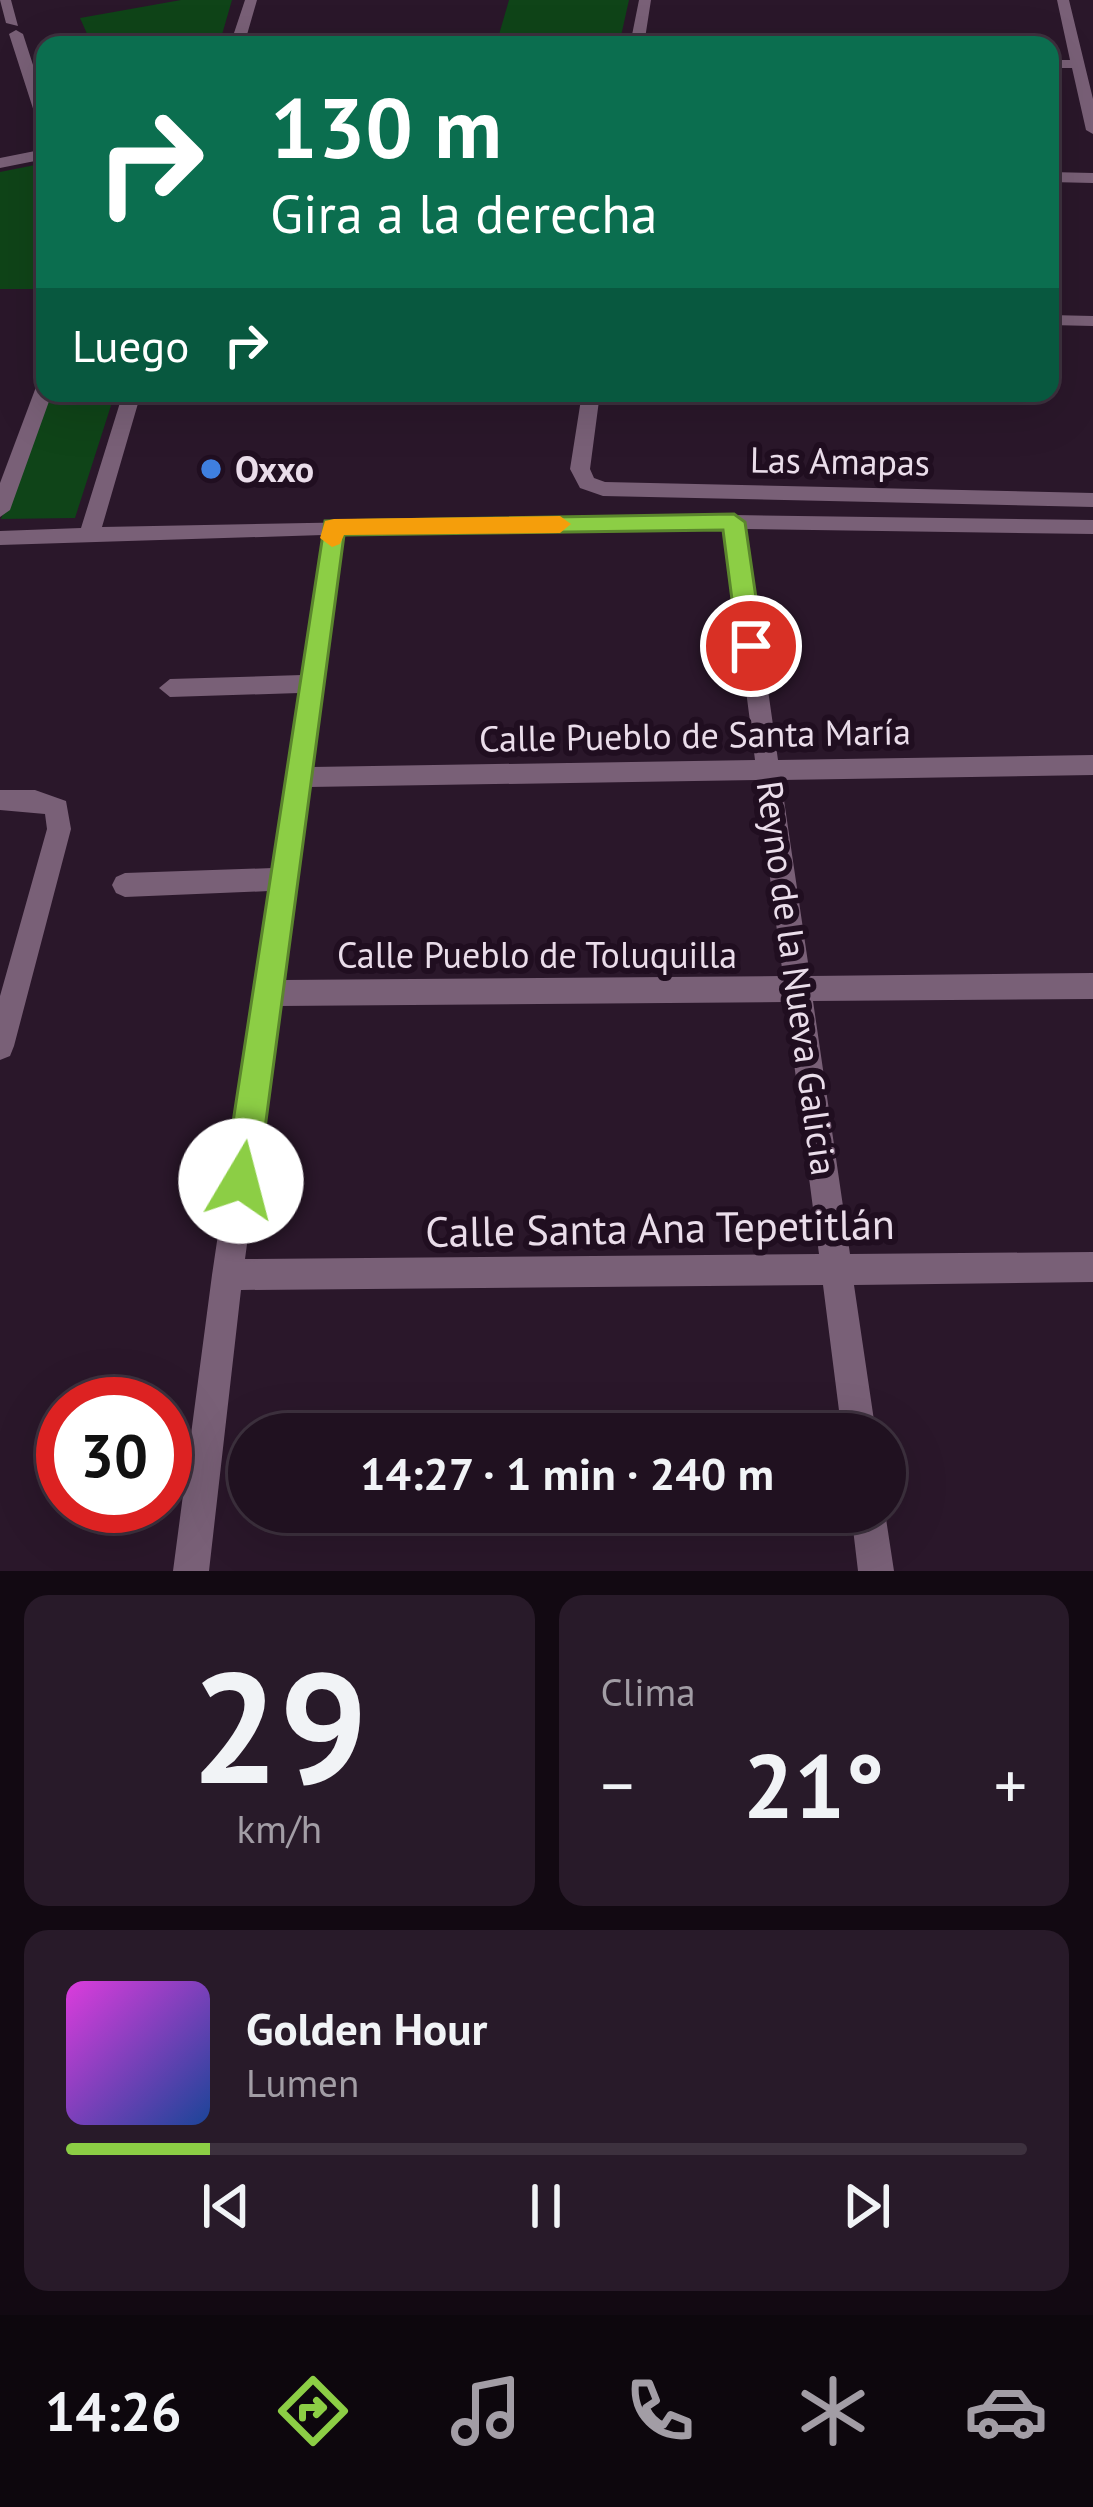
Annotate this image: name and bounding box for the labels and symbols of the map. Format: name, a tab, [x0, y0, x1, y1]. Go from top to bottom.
street label: Las Amapas	[750, 435, 930, 486]
place label: Oxxo	[235, 445, 314, 492]
marker: Oxxo	[198, 456, 224, 482]
pin	[700, 595, 802, 697]
street label: Calle Pueblo de Santa María	[479, 707, 911, 762]
street label: Reyno de la Nueva Galicia	[747, 778, 848, 1178]
street label: Calle Pueblo de Toluquilla	[337, 931, 737, 978]
position arrow	[178, 1118, 304, 1244]
street label: Calle Santa Ana Tepetitlán	[425, 1196, 895, 1259]
speed limit sign: 30	[36, 1377, 192, 1533]

